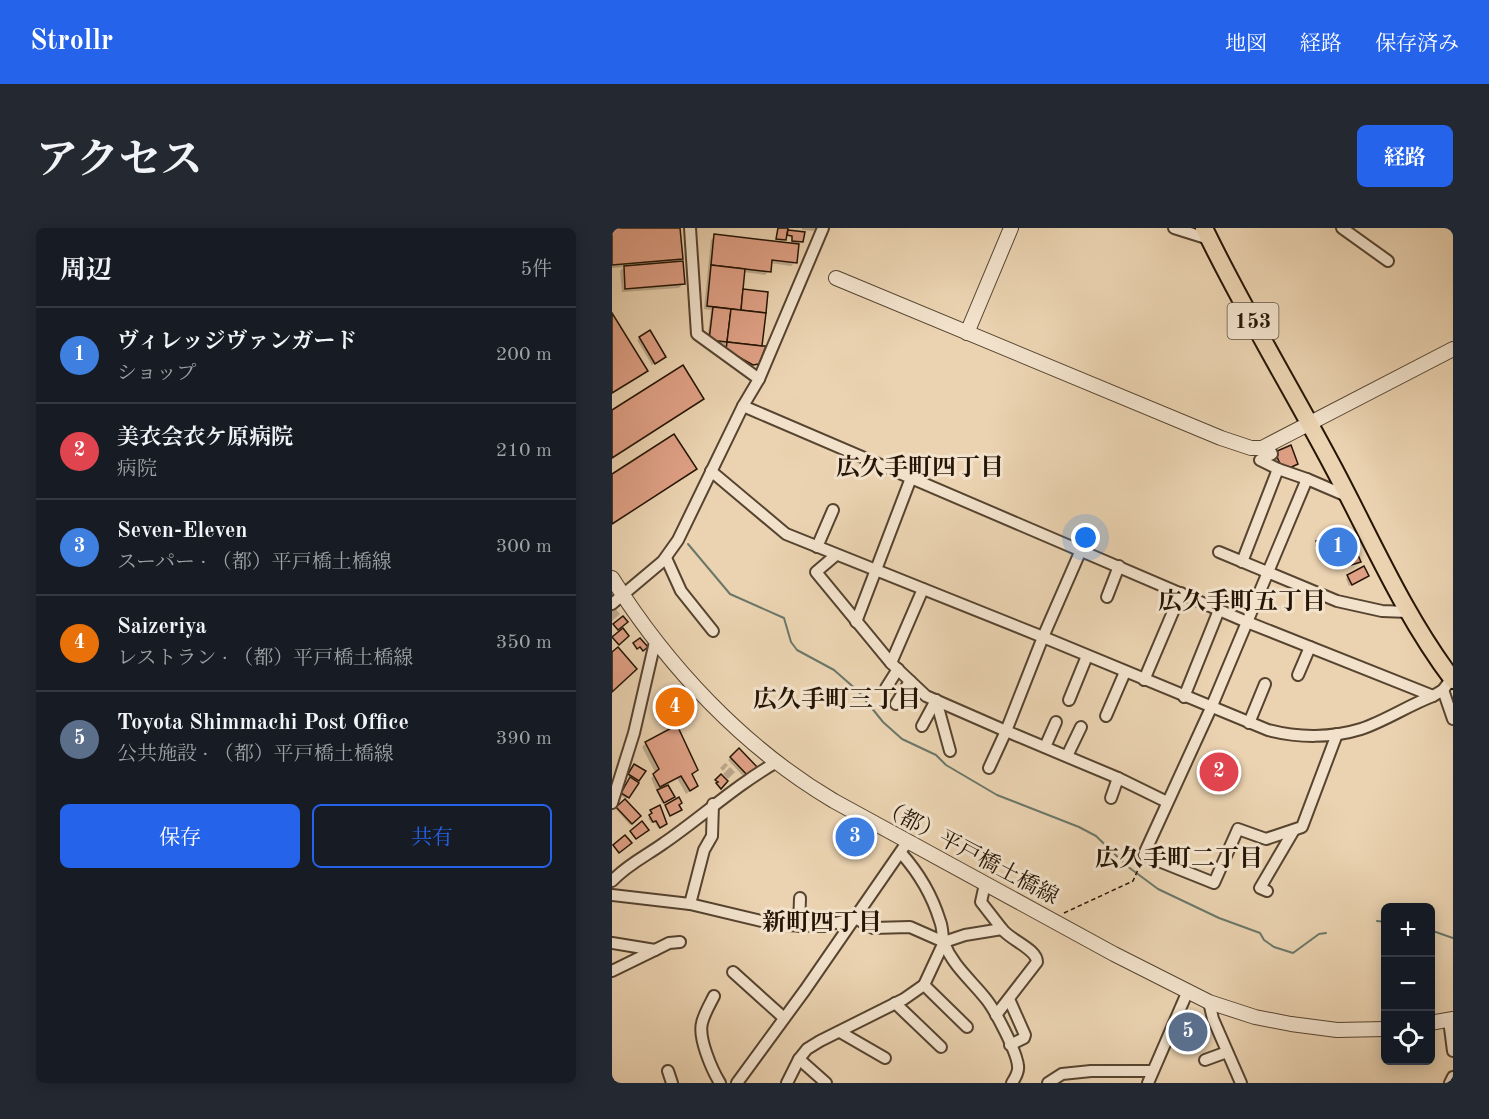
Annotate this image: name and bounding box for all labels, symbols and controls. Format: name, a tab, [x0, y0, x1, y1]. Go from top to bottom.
text: Strollr	[30, 28, 113, 56]
text: 地図	[1225, 34, 1267, 55]
text: 経路	[1300, 34, 1342, 55]
text: 保存済み	[1375, 34, 1459, 55]
button: 経路	[1357, 125, 1453, 187]
text: アクセス	[36, 141, 203, 183]
text: 周辺	[60, 258, 112, 284]
text: 5件	[520, 260, 552, 280]
road number: 153	[1228, 303, 1278, 339]
text: ヴィレッジヴァンガード	[117, 331, 357, 353]
text: 1	[74, 345, 85, 365]
text: 200 m	[496, 345, 552, 365]
text: ショップ	[117, 364, 197, 384]
text: 美衣会衣ケ原病院	[117, 427, 293, 449]
text: 2	[74, 441, 85, 461]
text: 210 m	[496, 441, 552, 461]
district label: 広久手町四丁目	[836, 454, 1004, 481]
text: 病院	[117, 460, 157, 480]
text: Seven-Eleven	[117, 520, 248, 542]
your location	[1071, 523, 1100, 552]
pin: 1	[1318, 524, 1358, 570]
text: 3	[74, 537, 85, 557]
text: 300 m	[496, 537, 552, 557]
text: スーパー · （都）平戸橋土橋線	[117, 553, 392, 573]
district label: 広久手町五丁目	[1158, 588, 1326, 615]
text: Saizeriya	[117, 616, 207, 638]
text: 4	[74, 633, 85, 653]
text: 350 m	[496, 633, 552, 653]
text: レストラン · （都）平戸橋土橋線	[117, 649, 413, 669]
pin: 4	[656, 684, 694, 730]
district label: 広久手町三丁目	[753, 686, 921, 713]
text: Toyota Shimmachi Post Office	[117, 712, 409, 734]
text: 5	[74, 729, 85, 749]
text: 390 m	[496, 729, 552, 749]
text: 公共施設 · （都）平戸橋土橋線	[117, 745, 394, 765]
pin: 2	[1200, 750, 1238, 794]
street label: （都）平戸橋土橋線	[876, 795, 1063, 909]
button: 保存	[60, 804, 300, 868]
button: 共有	[312, 804, 552, 868]
pin: 3	[836, 814, 874, 860]
district label: 広久手町二丁目	[1095, 845, 1263, 872]
map controls	[1381, 903, 1435, 1065]
button: +	[1381, 903, 1435, 957]
district label: 新町四丁目	[762, 909, 882, 936]
button: −	[1381, 957, 1435, 1011]
pin: 5	[1168, 1010, 1208, 1054]
button: locate	[1381, 1011, 1435, 1065]

